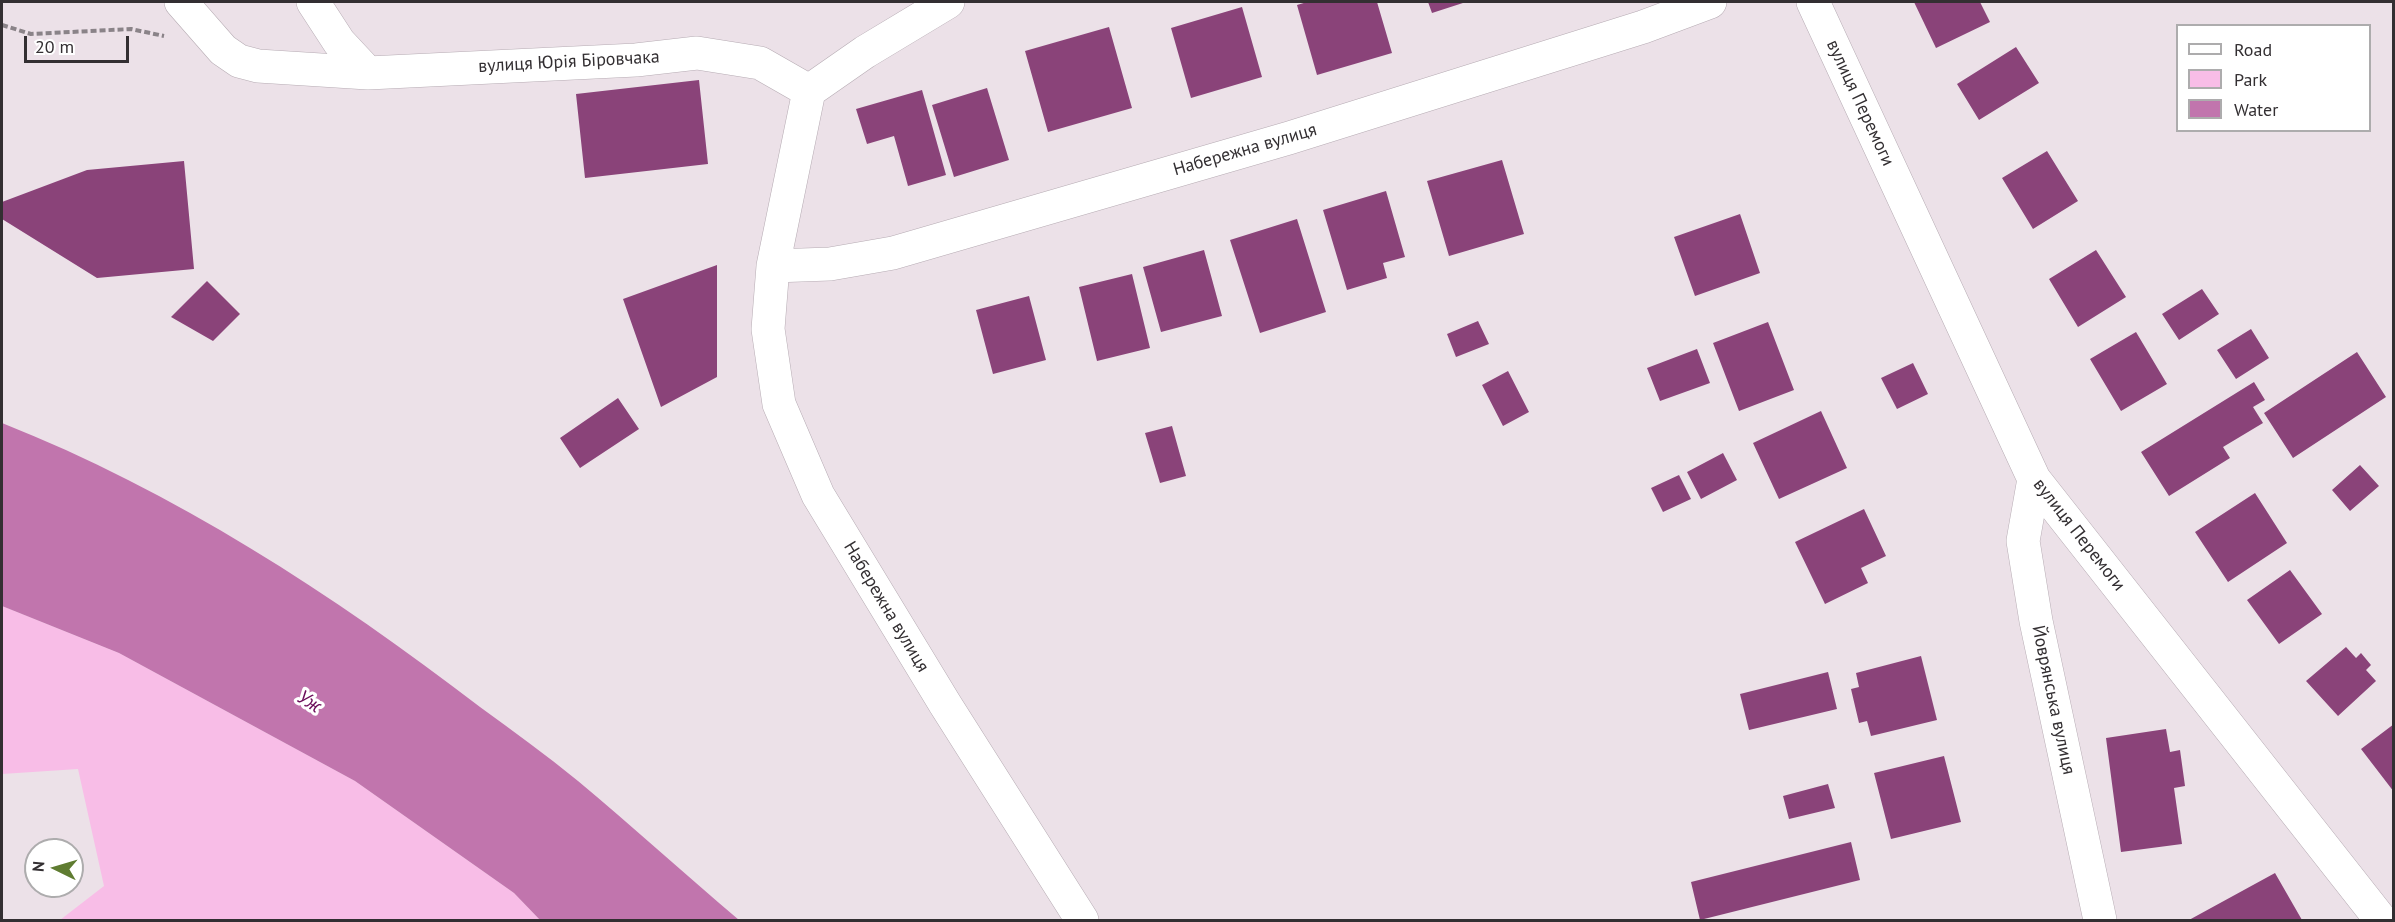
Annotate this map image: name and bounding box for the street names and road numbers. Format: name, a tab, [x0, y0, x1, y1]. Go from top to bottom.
street label: вулиця Перемоги	[1821, 36, 1899, 170]
street label: вулиця Юрія Біровчака	[478, 46, 660, 78]
street label: Набережна вулиця	[1171, 119, 1319, 181]
street label: вулиця Перемоги	[2028, 474, 2130, 596]
street label: Набережна вулиця	[839, 538, 933, 676]
street label: Йоврянська вулиця	[2027, 623, 2079, 777]

